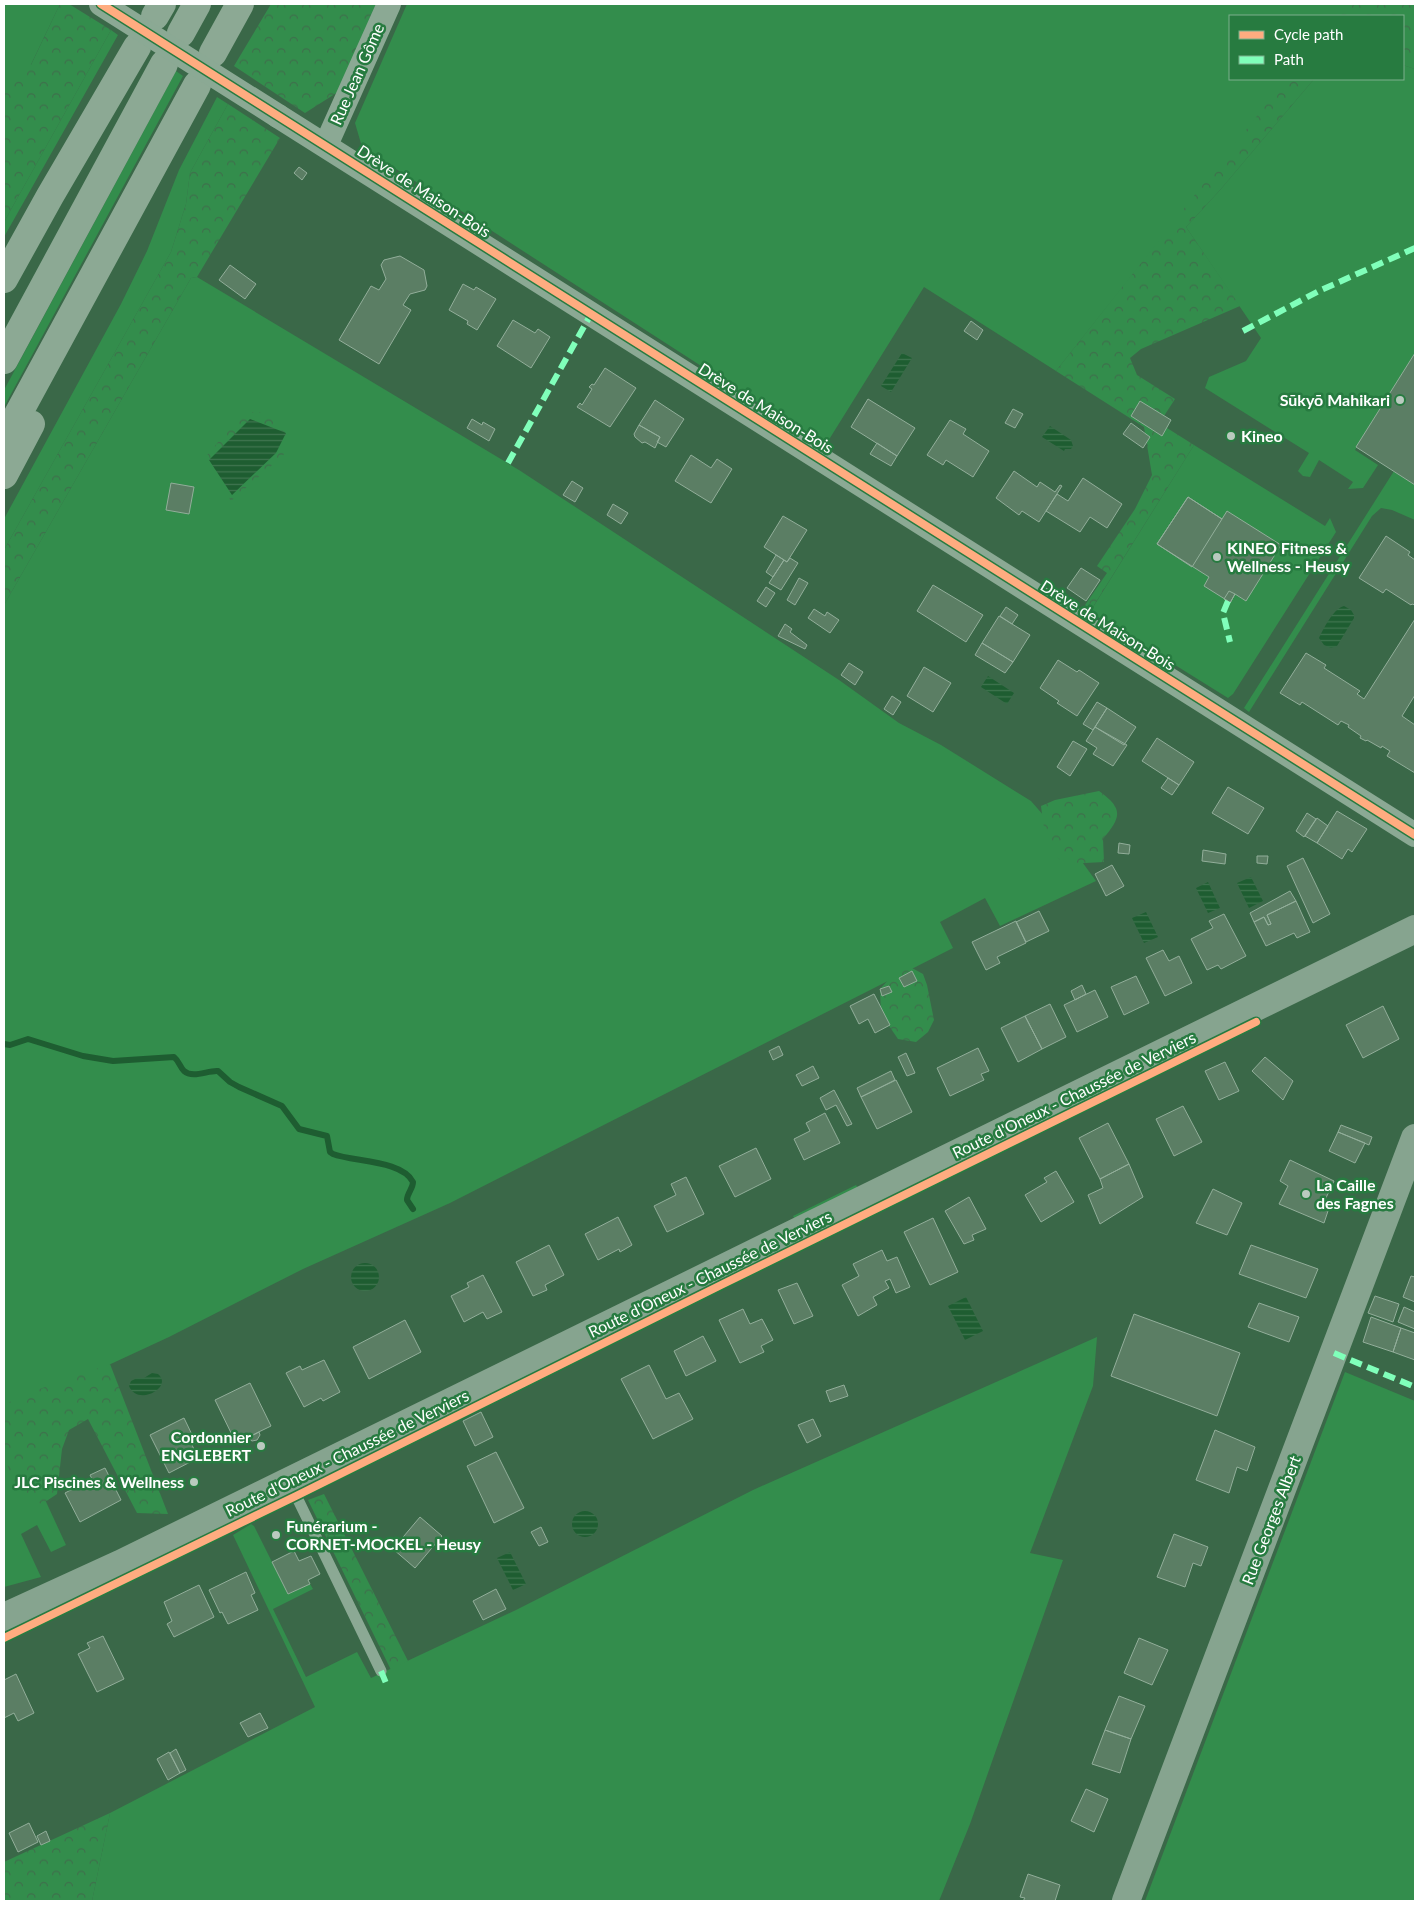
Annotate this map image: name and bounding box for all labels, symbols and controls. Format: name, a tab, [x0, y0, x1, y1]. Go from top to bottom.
legend	[1229, 15, 1404, 80]
street label: Rue Jean Gôme	[326, 20, 387, 127]
text: Cycle path	[1274, 25, 1343, 43]
text: Path	[1274, 50, 1304, 68]
street label: Drève de Maison-Bois	[354, 140, 495, 241]
street label: Drève de Maison-Bois	[695, 358, 837, 457]
place label: Sūkyō Mahikari	[1280, 390, 1390, 409]
marker: Sūkyō Mahikari	[1394, 394, 1406, 406]
place label: Kineo	[1241, 426, 1283, 445]
marker: Kineo	[1225, 430, 1237, 442]
place label: KINEO Fitness & Wellness - Heusy	[1227, 538, 1350, 575]
marker: KINEO Fitness & Wellness - Heusy	[1211, 551, 1223, 563]
street label: Drève de Maison-Bois	[1037, 575, 1179, 674]
street label: Route d'Oneux - Chaussée de Verviers	[949, 1027, 1199, 1162]
place label: La Caille des Fagnes	[1316, 1175, 1394, 1212]
marker: La Caille des Fagnes	[1300, 1188, 1312, 1200]
street label: Route d'Oneux - Chaussée de Verviers	[585, 1206, 835, 1341]
street label: Route d'Oneux - Chaussée de Verviers	[222, 1385, 472, 1520]
place label: Cordonnier ENGLEBERT	[161, 1427, 251, 1464]
marker: Cordonnier ENGLEBERT	[255, 1440, 267, 1452]
street label: Rue Georges Albert	[1237, 1452, 1304, 1587]
place label: JLC Piscines & Wellness	[14, 1472, 184, 1491]
marker: JLC Piscines & Wellness	[188, 1476, 200, 1488]
place label: Funérarium - CORNET-MOCKEL - Heusy	[286, 1516, 482, 1553]
marker: Funérarium - CORNET-MOCKEL - Heusy	[270, 1529, 282, 1541]

